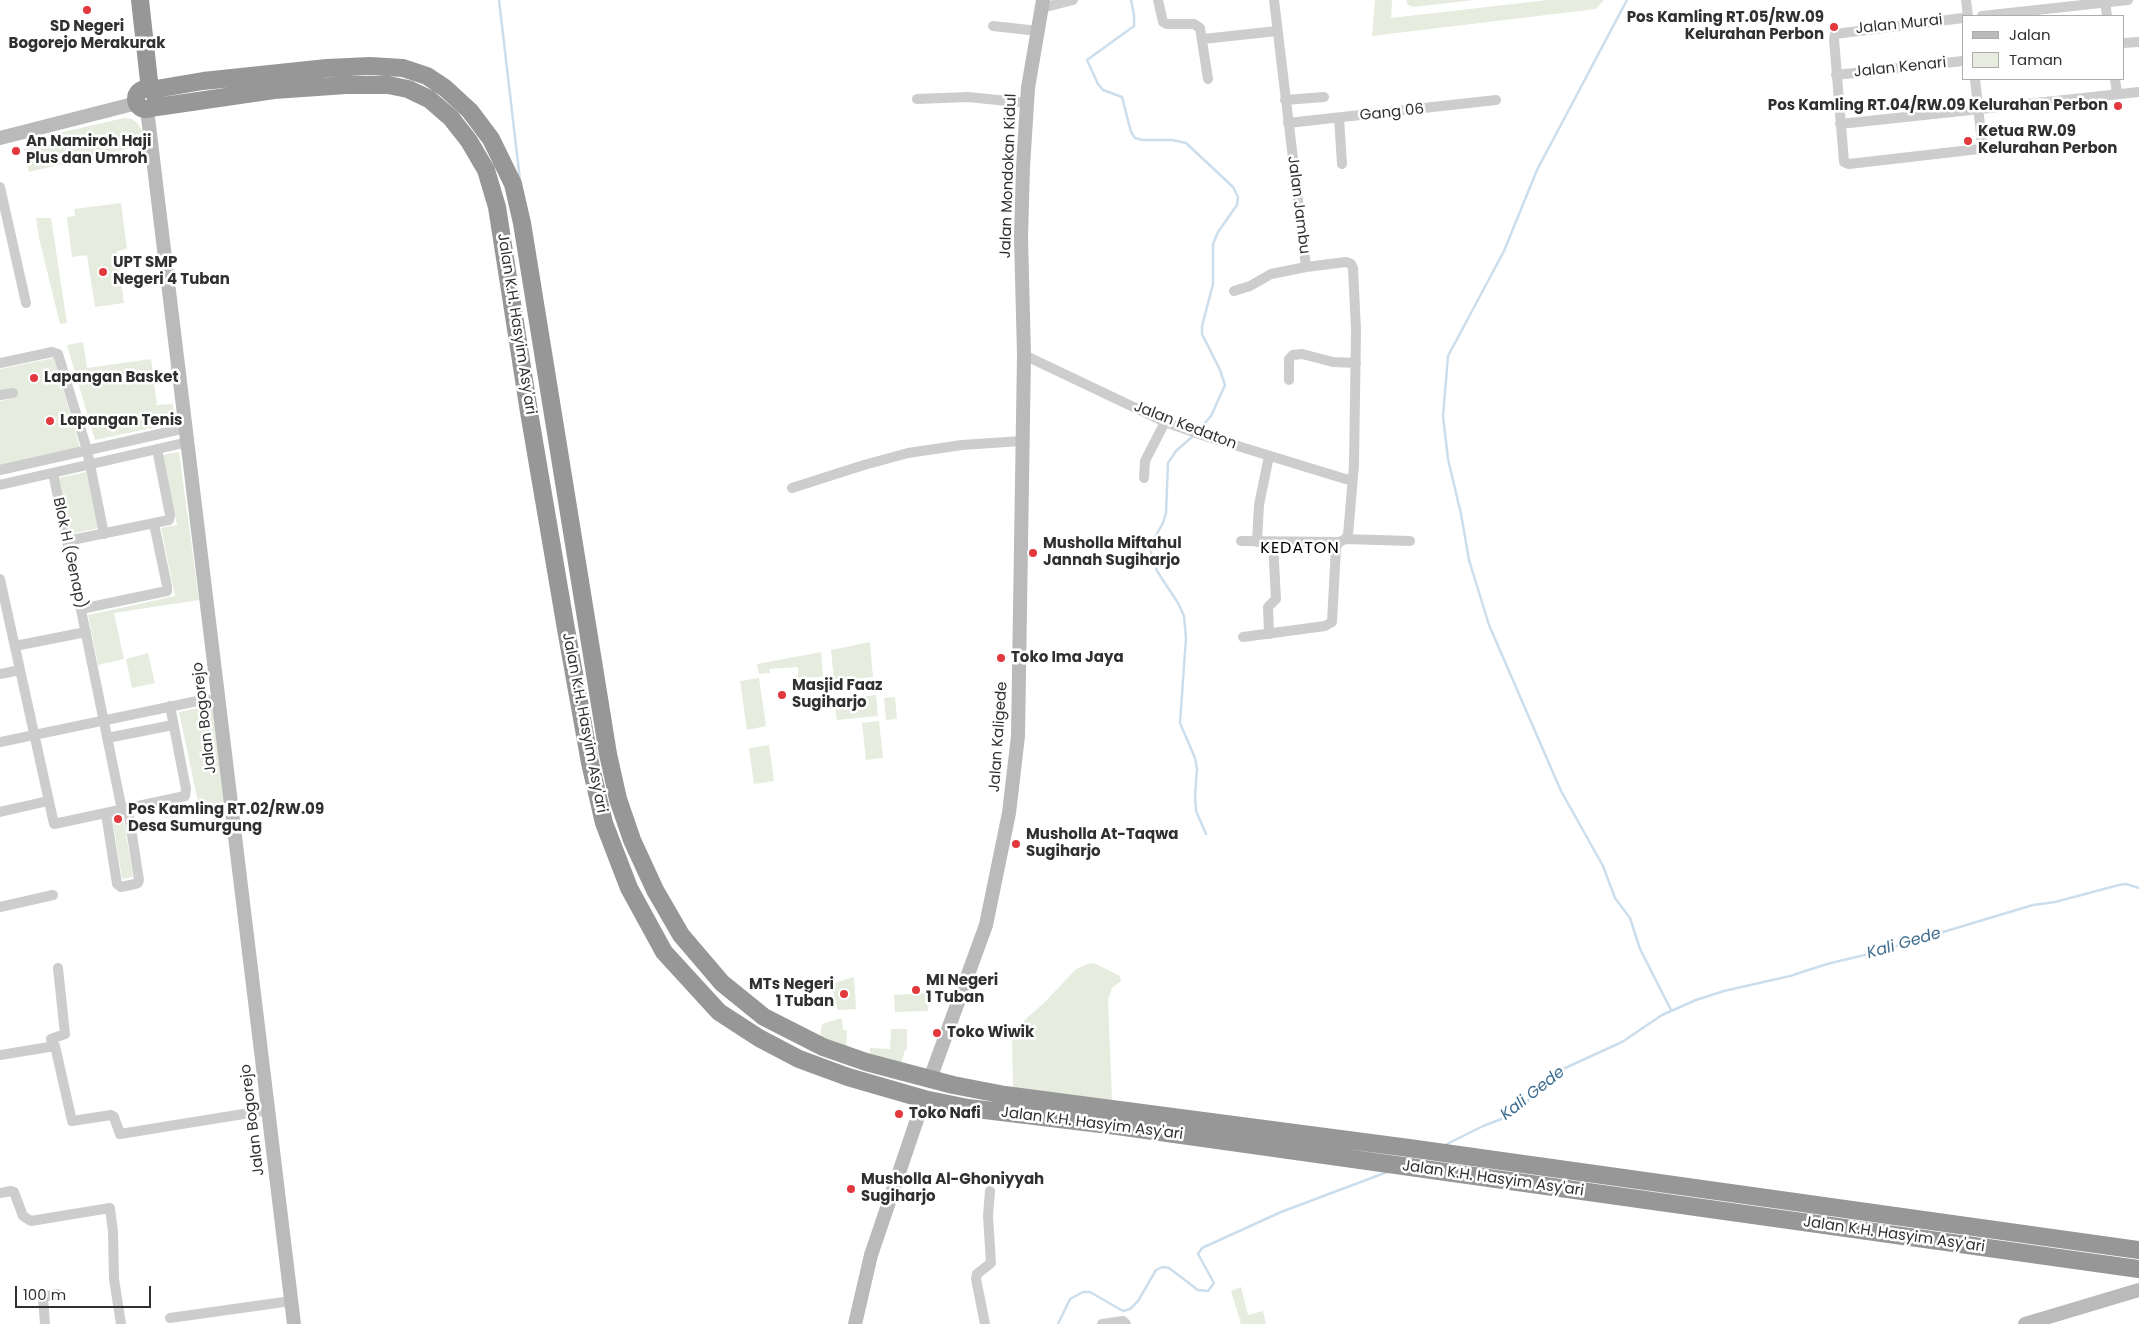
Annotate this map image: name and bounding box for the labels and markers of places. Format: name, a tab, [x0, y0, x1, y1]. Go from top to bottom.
marker: SD Negeri Bogorejo Merakurak	[81, 4, 93, 16]
place label: Pos Kamling RT.05/RW.09 Kelurahan Perbon	[1627, 9, 1824, 44]
place label: SD Negeri Bogorejo Merakurak	[9, 18, 165, 53]
marker: Pos Kamling RT.05/RW.09 Kelurahan Perbon	[1828, 21, 1840, 33]
place label: Pos Kamling RT.04/RW.09 Kelurahan Perbon	[1768, 97, 2108, 115]
marker: Pos Kamling RT.04/RW.09 Kelurahan Perbon	[2112, 100, 2124, 112]
place label: Ketua RW.09 Kelurahan Perbon	[1978, 123, 2117, 158]
place label: An Namiroh Haji Plus dan Umroh	[26, 133, 151, 168]
marker: Ketua RW.09 Kelurahan Perbon	[1962, 135, 1974, 147]
marker: An Namiroh Haji Plus dan Umroh	[10, 145, 22, 157]
place label: UPT SMP Negeri 4 Tuban	[113, 254, 230, 289]
marker: UPT SMP Negeri 4 Tuban	[97, 266, 109, 278]
place label: Lapangan Basket	[44, 369, 179, 387]
marker: Lapangan Basket	[28, 372, 40, 384]
place label: Lapangan Tenis	[60, 412, 182, 430]
marker: Lapangan Tenis	[44, 415, 56, 427]
place label: Musholla Miftahul Jannah Sugiharjo	[1043, 535, 1182, 570]
marker: Musholla Miftahul Jannah Sugiharjo	[1027, 547, 1039, 559]
place label: Toko Ima Jaya	[1011, 649, 1124, 667]
marker: Toko Ima Jaya	[995, 652, 1007, 664]
place label: Masjid Faaz Sugiharjo	[792, 677, 883, 712]
marker: Masjid Faaz Sugiharjo	[776, 689, 788, 701]
place label: Pos Kamling RT.02/RW.09 Desa Sumurgung	[128, 801, 324, 836]
marker: Pos Kamling RT.02/RW.09 Desa Sumurgung	[112, 813, 124, 825]
place label: Musholla At-Taqwa Sugiharjo	[1026, 826, 1178, 861]
marker: Musholla At-Taqwa Sugiharjo	[1010, 838, 1022, 850]
place label: MI Negeri 1 Tuban	[926, 972, 998, 1007]
place label: MTs Negeri 1 Tuban	[749, 976, 834, 1011]
marker: MI Negeri 1 Tuban	[910, 984, 922, 996]
marker: MTs Negeri 1 Tuban	[838, 988, 850, 1000]
place label: Toko Wiwik	[947, 1024, 1034, 1042]
marker: Toko Wiwik	[931, 1027, 943, 1039]
place label: Toko Nafi	[909, 1105, 981, 1123]
marker: Toko Nafi	[893, 1108, 905, 1120]
place label: Musholla Al-Ghoniyyah Sugiharjo	[861, 1171, 1044, 1206]
marker: Musholla Al-Ghoniyyah Sugiharjo	[845, 1183, 857, 1195]

